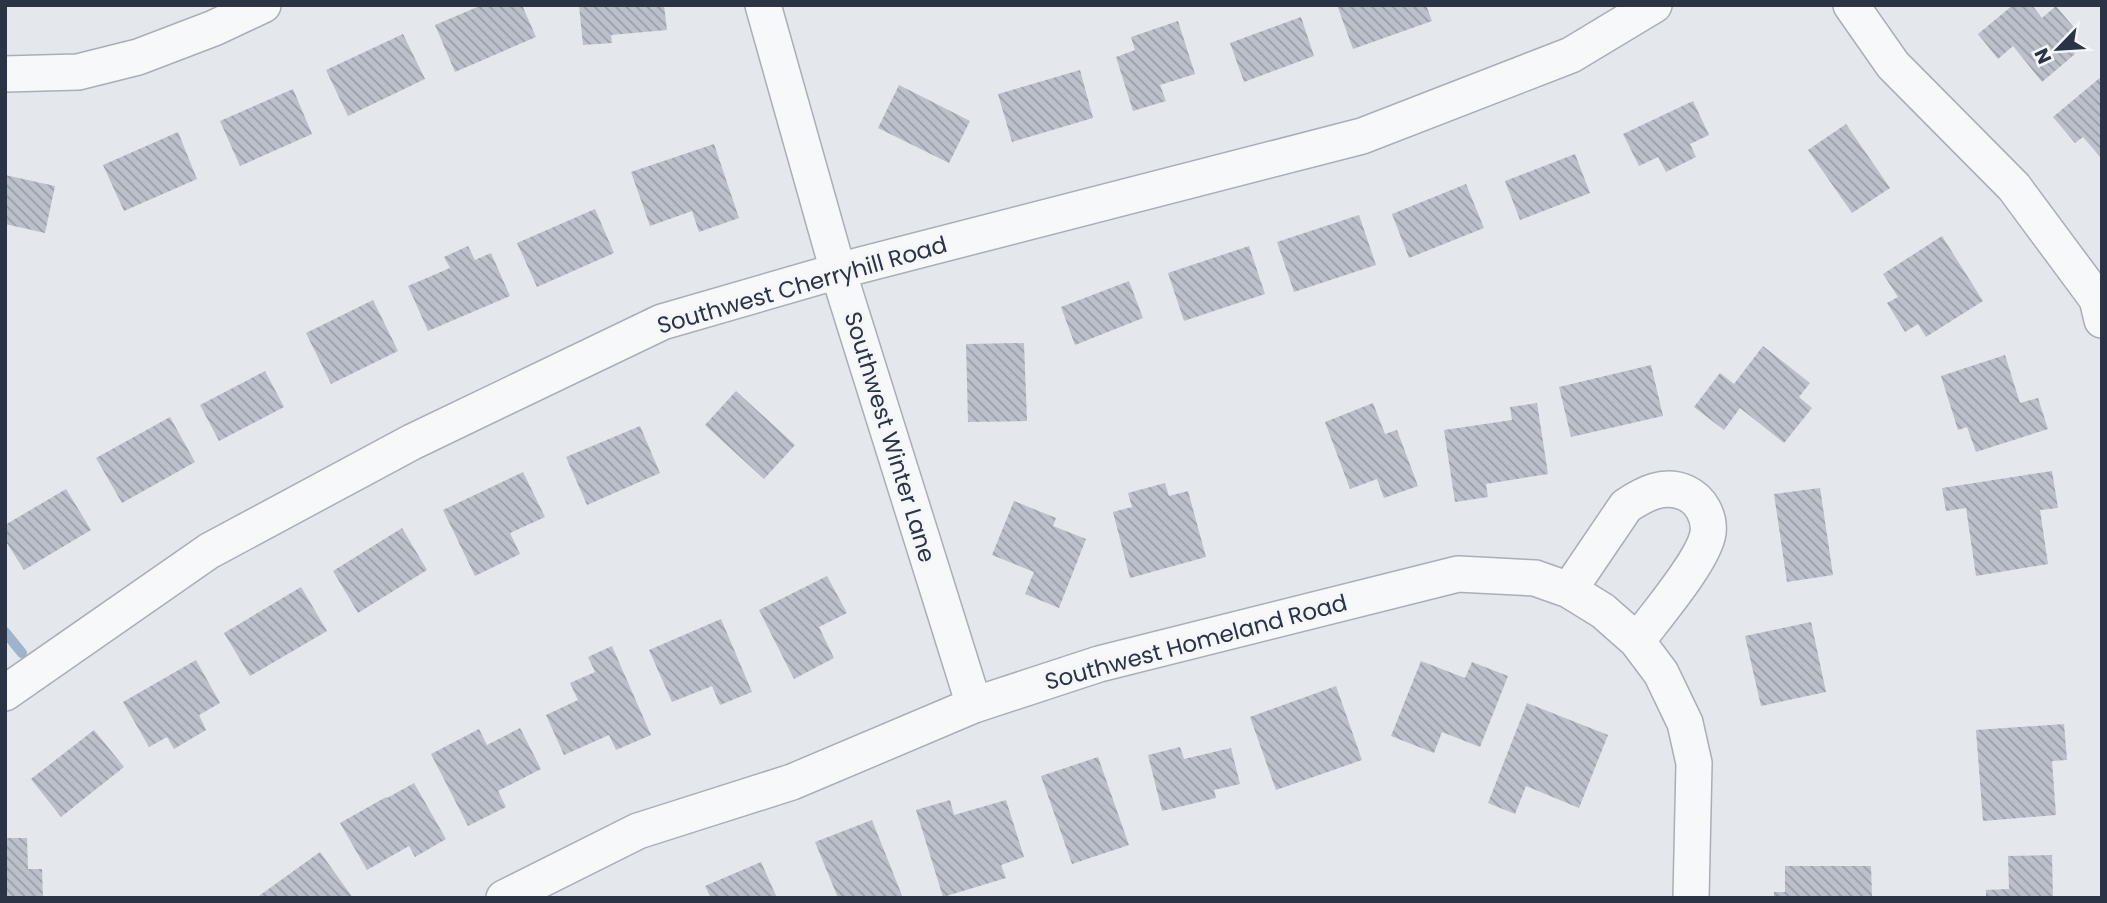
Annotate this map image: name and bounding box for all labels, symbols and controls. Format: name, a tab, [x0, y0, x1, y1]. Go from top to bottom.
north arrow	[2023, 14, 2093, 84]
text: N	[2028, 44, 2058, 68]
street label: Southwest Cherryhill Road	[653, 228, 951, 342]
street label: Southwest Winter Lane	[837, 308, 943, 566]
street label: Southwest Homeland Road	[1041, 586, 1351, 698]

